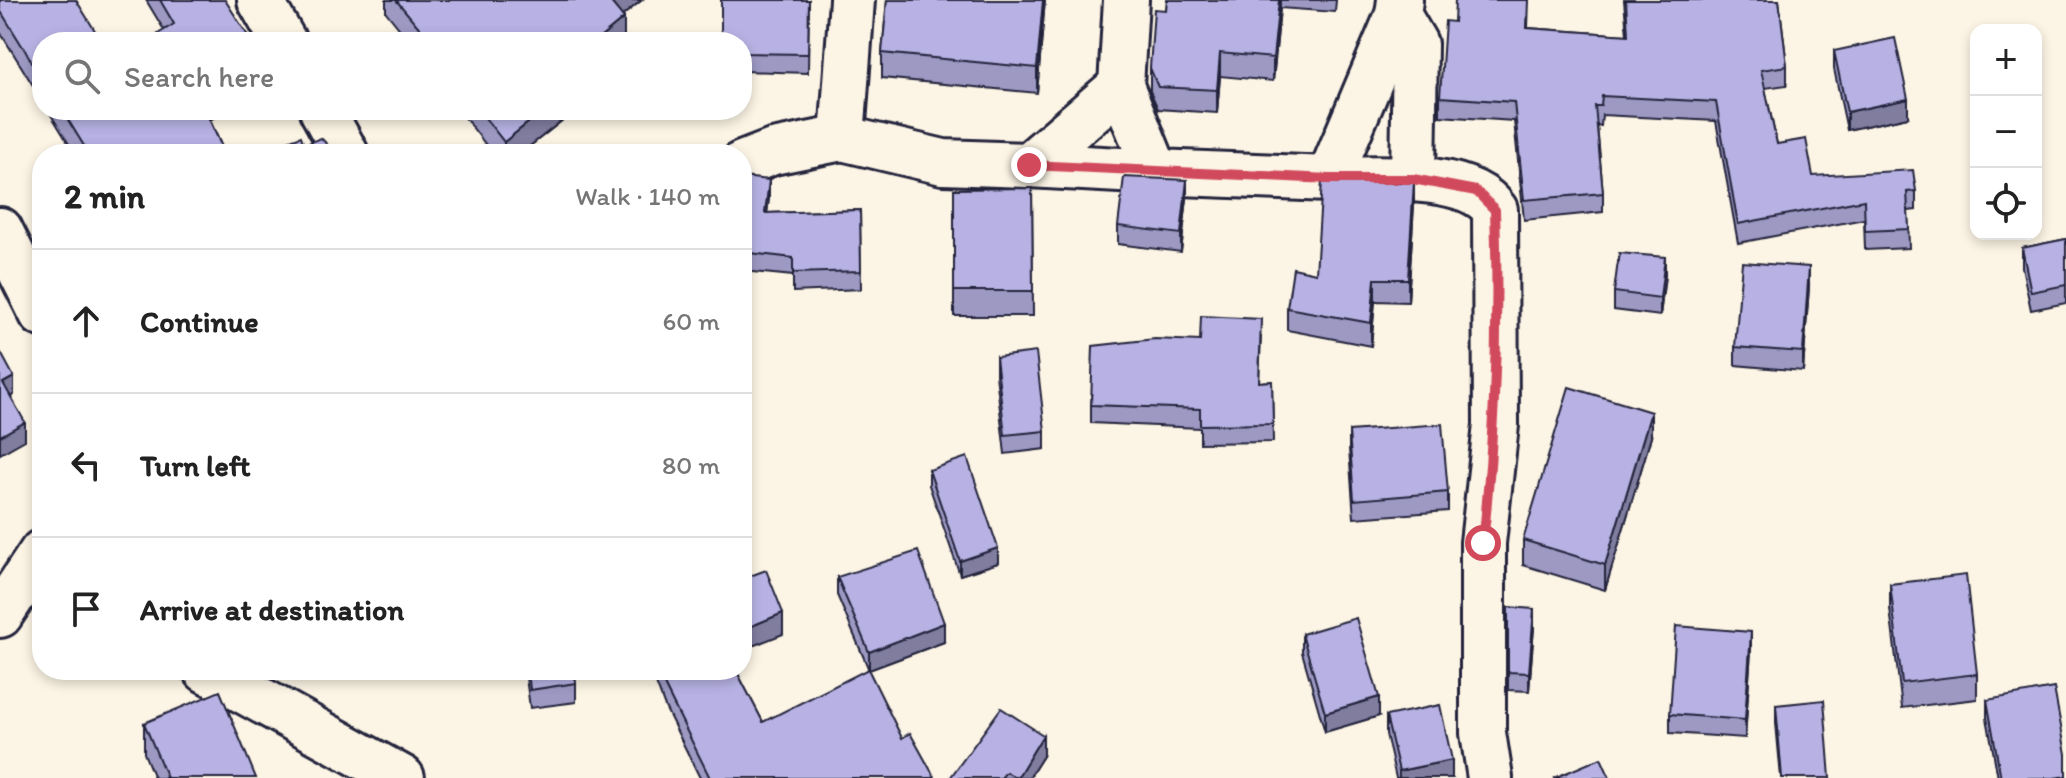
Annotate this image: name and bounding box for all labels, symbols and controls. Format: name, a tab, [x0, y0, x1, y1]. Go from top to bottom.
map controls	[1970, 24, 2042, 240]
button: +	[1970, 24, 2042, 96]
search box	[32, 32, 752, 120]
icon: search	[60, 54, 104, 98]
text: Search here	[124, 58, 274, 95]
button: −	[1970, 96, 2042, 168]
route end	[1011, 147, 1047, 183]
button: locate	[1970, 168, 2042, 240]
text: 2 min	[64, 176, 145, 217]
text: Walk · 140 m	[575, 180, 720, 212]
icon: ahead	[64, 299, 108, 343]
text: Continue	[140, 303, 259, 340]
text: 60 m	[663, 305, 720, 337]
icon: left	[64, 443, 108, 487]
text: Turn left	[140, 447, 251, 484]
text: 80 m	[662, 449, 720, 481]
route start	[1465, 525, 1501, 561]
icon: arrive	[64, 587, 108, 631]
text: Arrive at destination	[140, 591, 404, 628]

